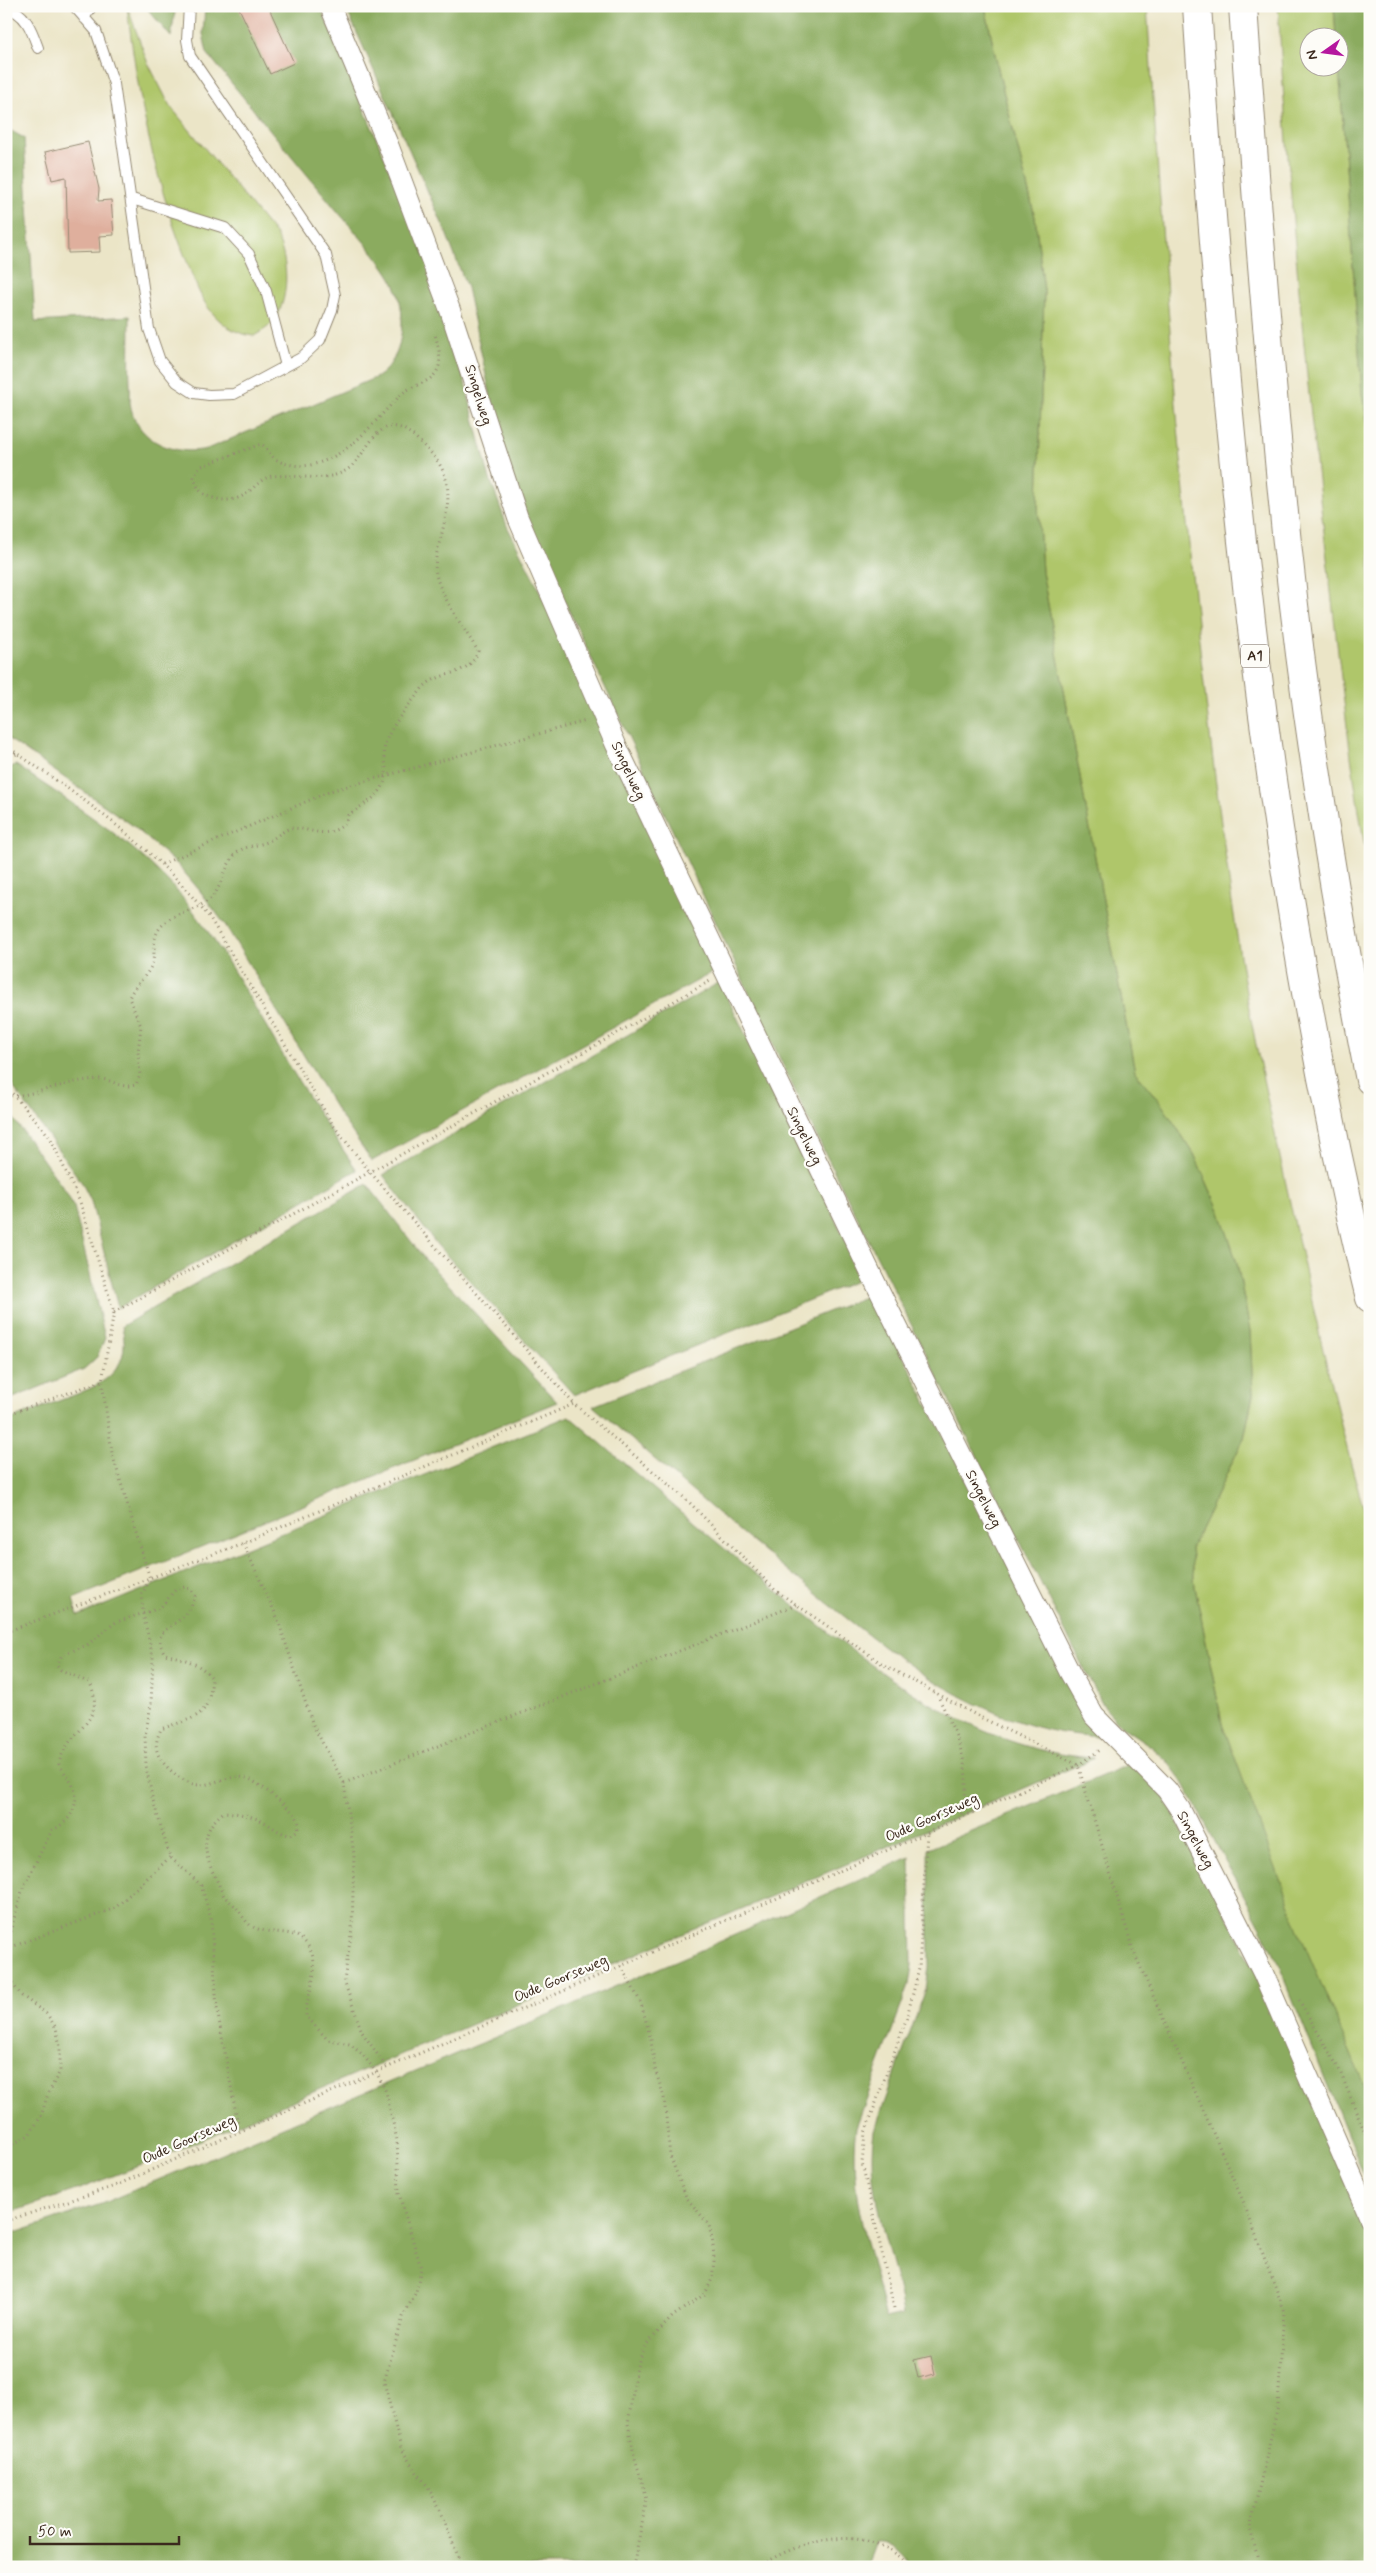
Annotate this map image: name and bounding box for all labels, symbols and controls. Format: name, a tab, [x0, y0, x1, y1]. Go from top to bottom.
north arrow	[1298, 28, 1348, 78]
text: N	[1302, 48, 1322, 62]
street label: Singelweg	[458, 362, 497, 428]
road number: A1	[1241, 644, 1269, 668]
street label: Singelweg	[605, 738, 650, 804]
street label: Singelweg	[780, 1104, 827, 1169]
street label: Singelweg	[959, 1467, 1006, 1532]
street label: Oude Goorseweg	[882, 1789, 982, 1848]
street label: Singelweg	[1171, 1808, 1219, 1873]
street label: Oude Goorseweg	[511, 1950, 611, 2009]
street label: Oude Goorseweg	[139, 2111, 239, 2170]
scale bar	[30, 2513, 179, 2545]
text: 50 m	[38, 2522, 72, 2542]

